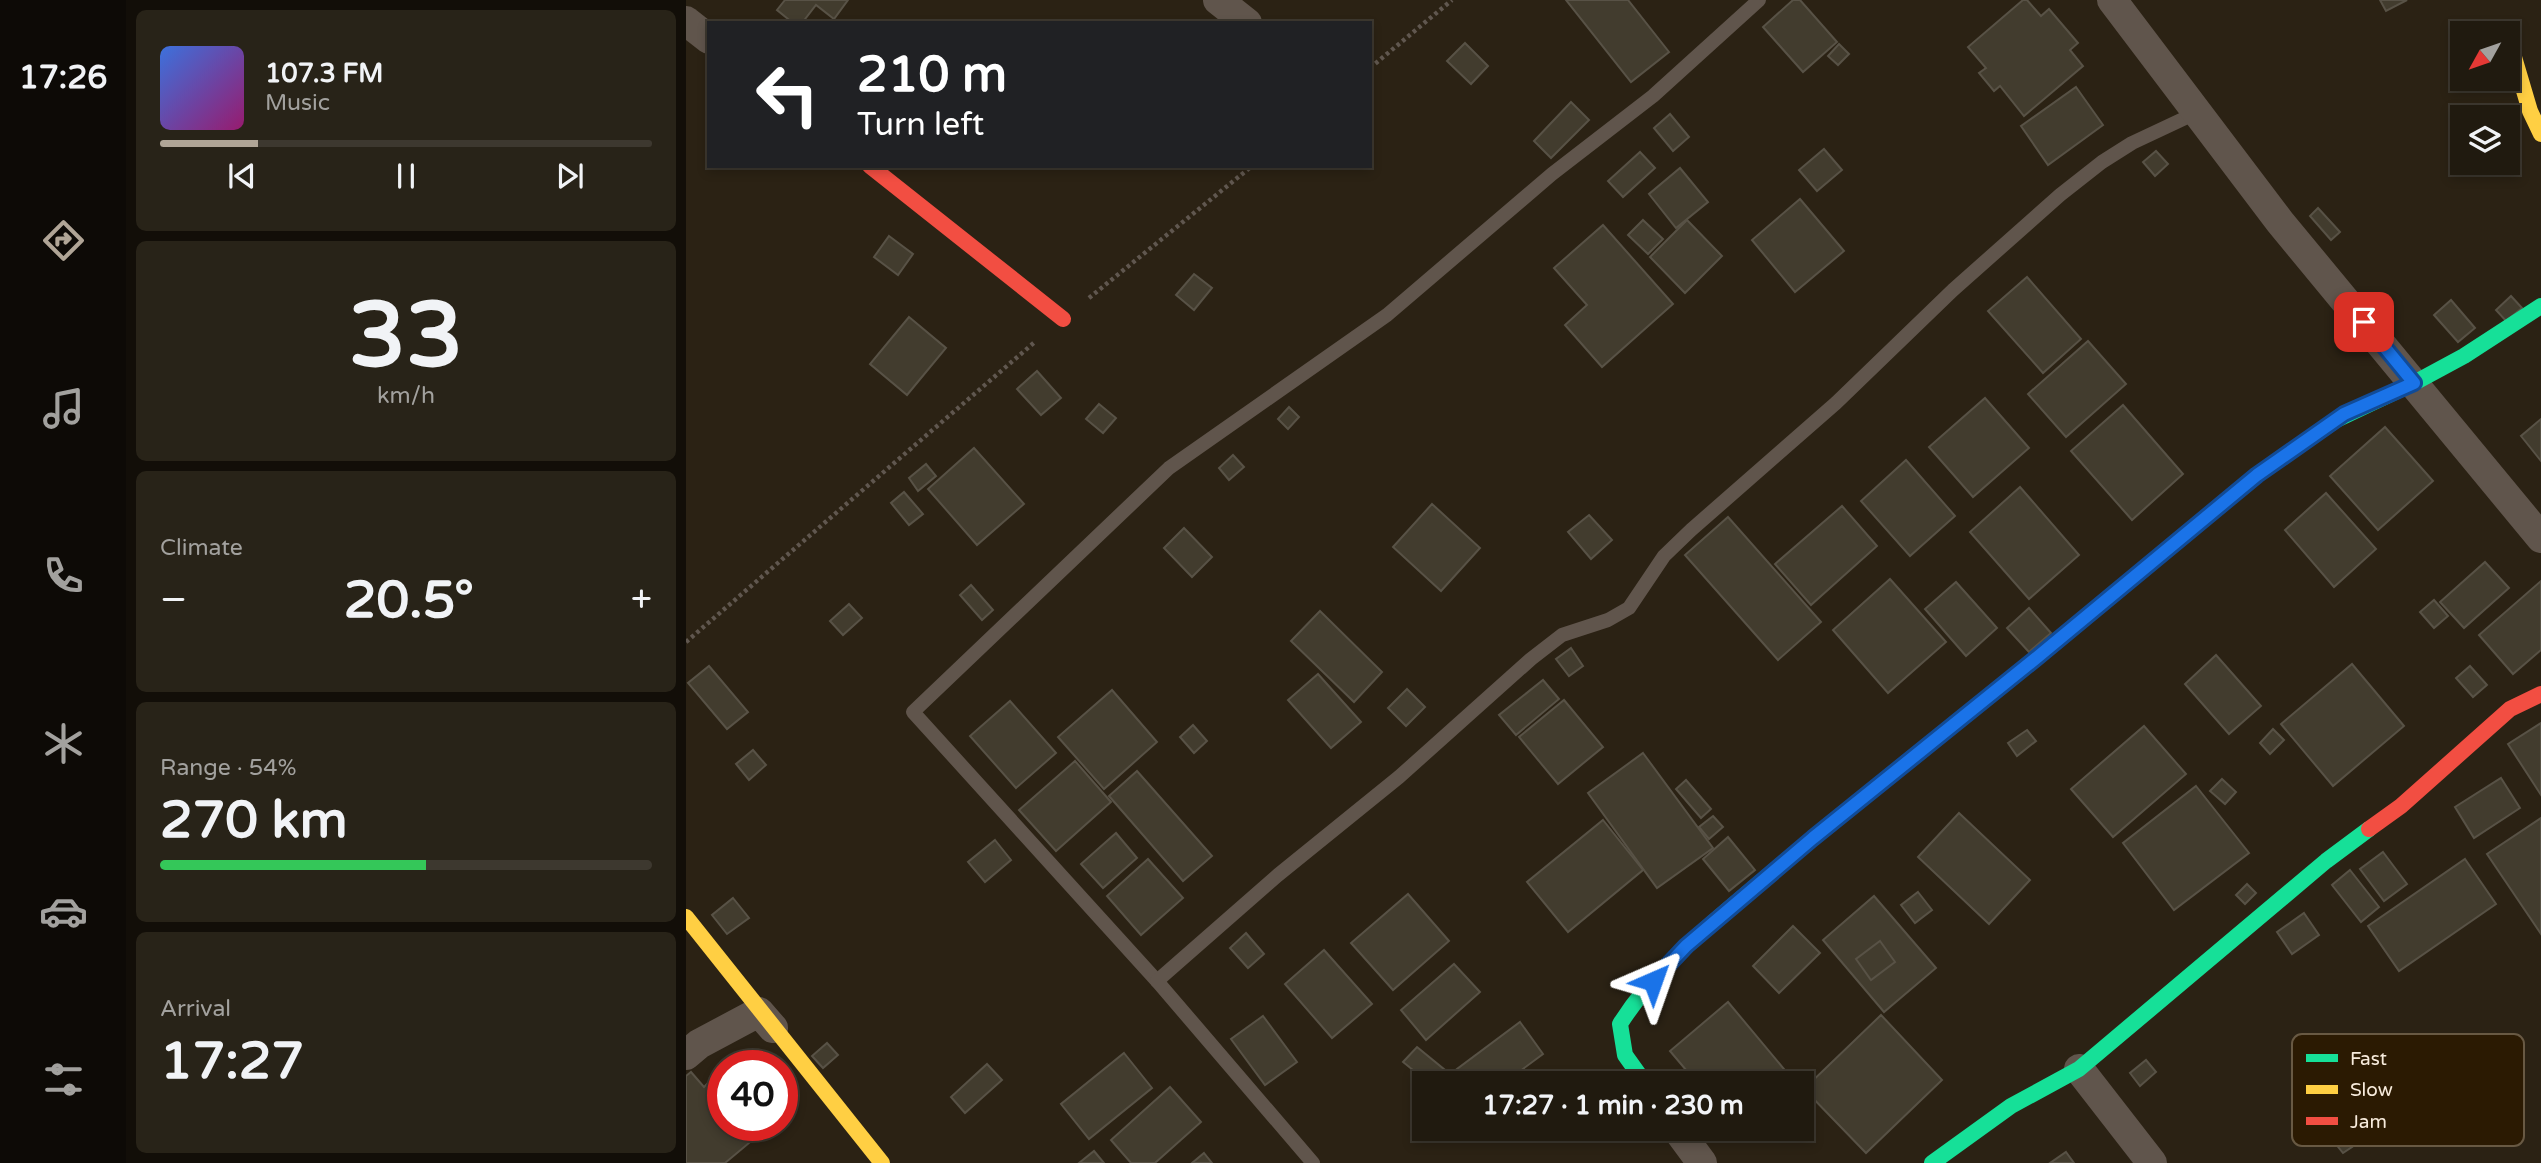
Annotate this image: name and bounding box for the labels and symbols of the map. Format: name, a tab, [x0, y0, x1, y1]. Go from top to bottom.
north arrow	[2450, 21, 2520, 91]
pin	[2334, 292, 2394, 352]
position arrow	[1616, 944, 1690, 1018]
legend	[2292, 1034, 2524, 1146]
text: Fast	[2350, 1048, 2387, 1070]
speed limit sign: 40	[707, 1050, 798, 1141]
text: Slow	[2350, 1079, 2393, 1101]
text: Jam	[2350, 1111, 2387, 1133]

